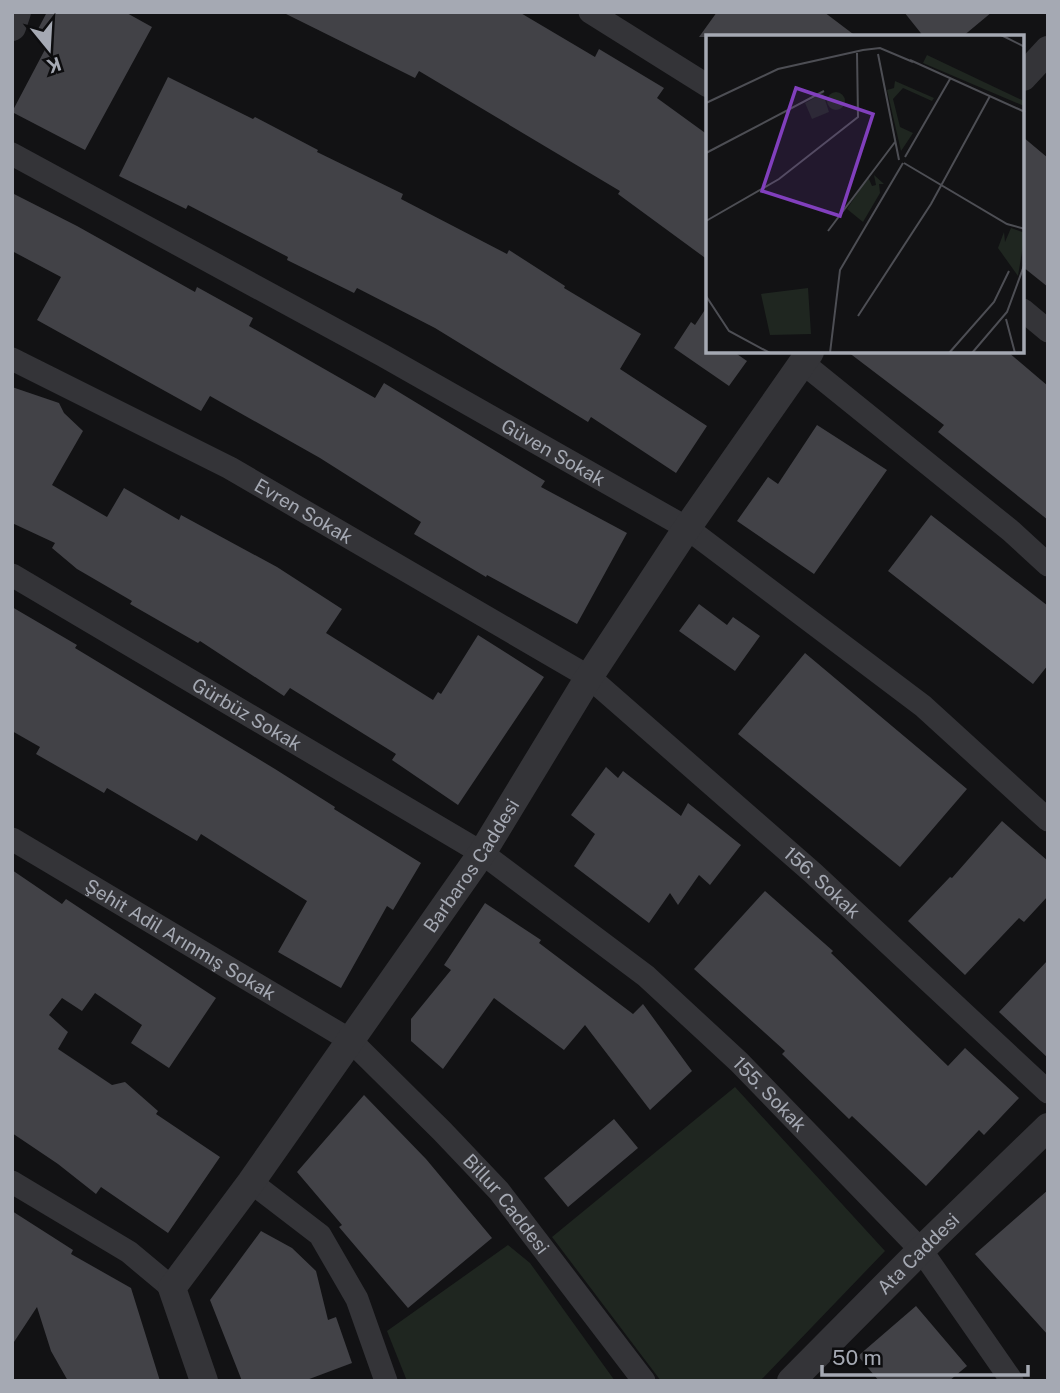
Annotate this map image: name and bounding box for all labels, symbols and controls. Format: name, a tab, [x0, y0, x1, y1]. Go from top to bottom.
north arrow	[14, 14, 84, 84]
inset map	[706, 35, 1025, 354]
text: K	[44, 53, 64, 78]
street label: Güven Sokak	[497, 414, 609, 490]
street label: Evren Sokak	[251, 474, 357, 548]
street label: Gürbüz Sokak	[188, 673, 306, 755]
street label: Barbaros Caddesi	[419, 795, 523, 937]
street label: 156. Sokak	[780, 842, 865, 923]
street label: Şehit Adil Arınmış Sokak	[81, 874, 280, 1005]
street label: 155. Sokak	[729, 1052, 811, 1136]
street label: Billur Caddesi	[459, 1149, 554, 1258]
street label: Ata Caddesi	[873, 1208, 963, 1299]
scale bar	[822, 1334, 1028, 1378]
text: 50 m	[832, 1345, 882, 1370]

